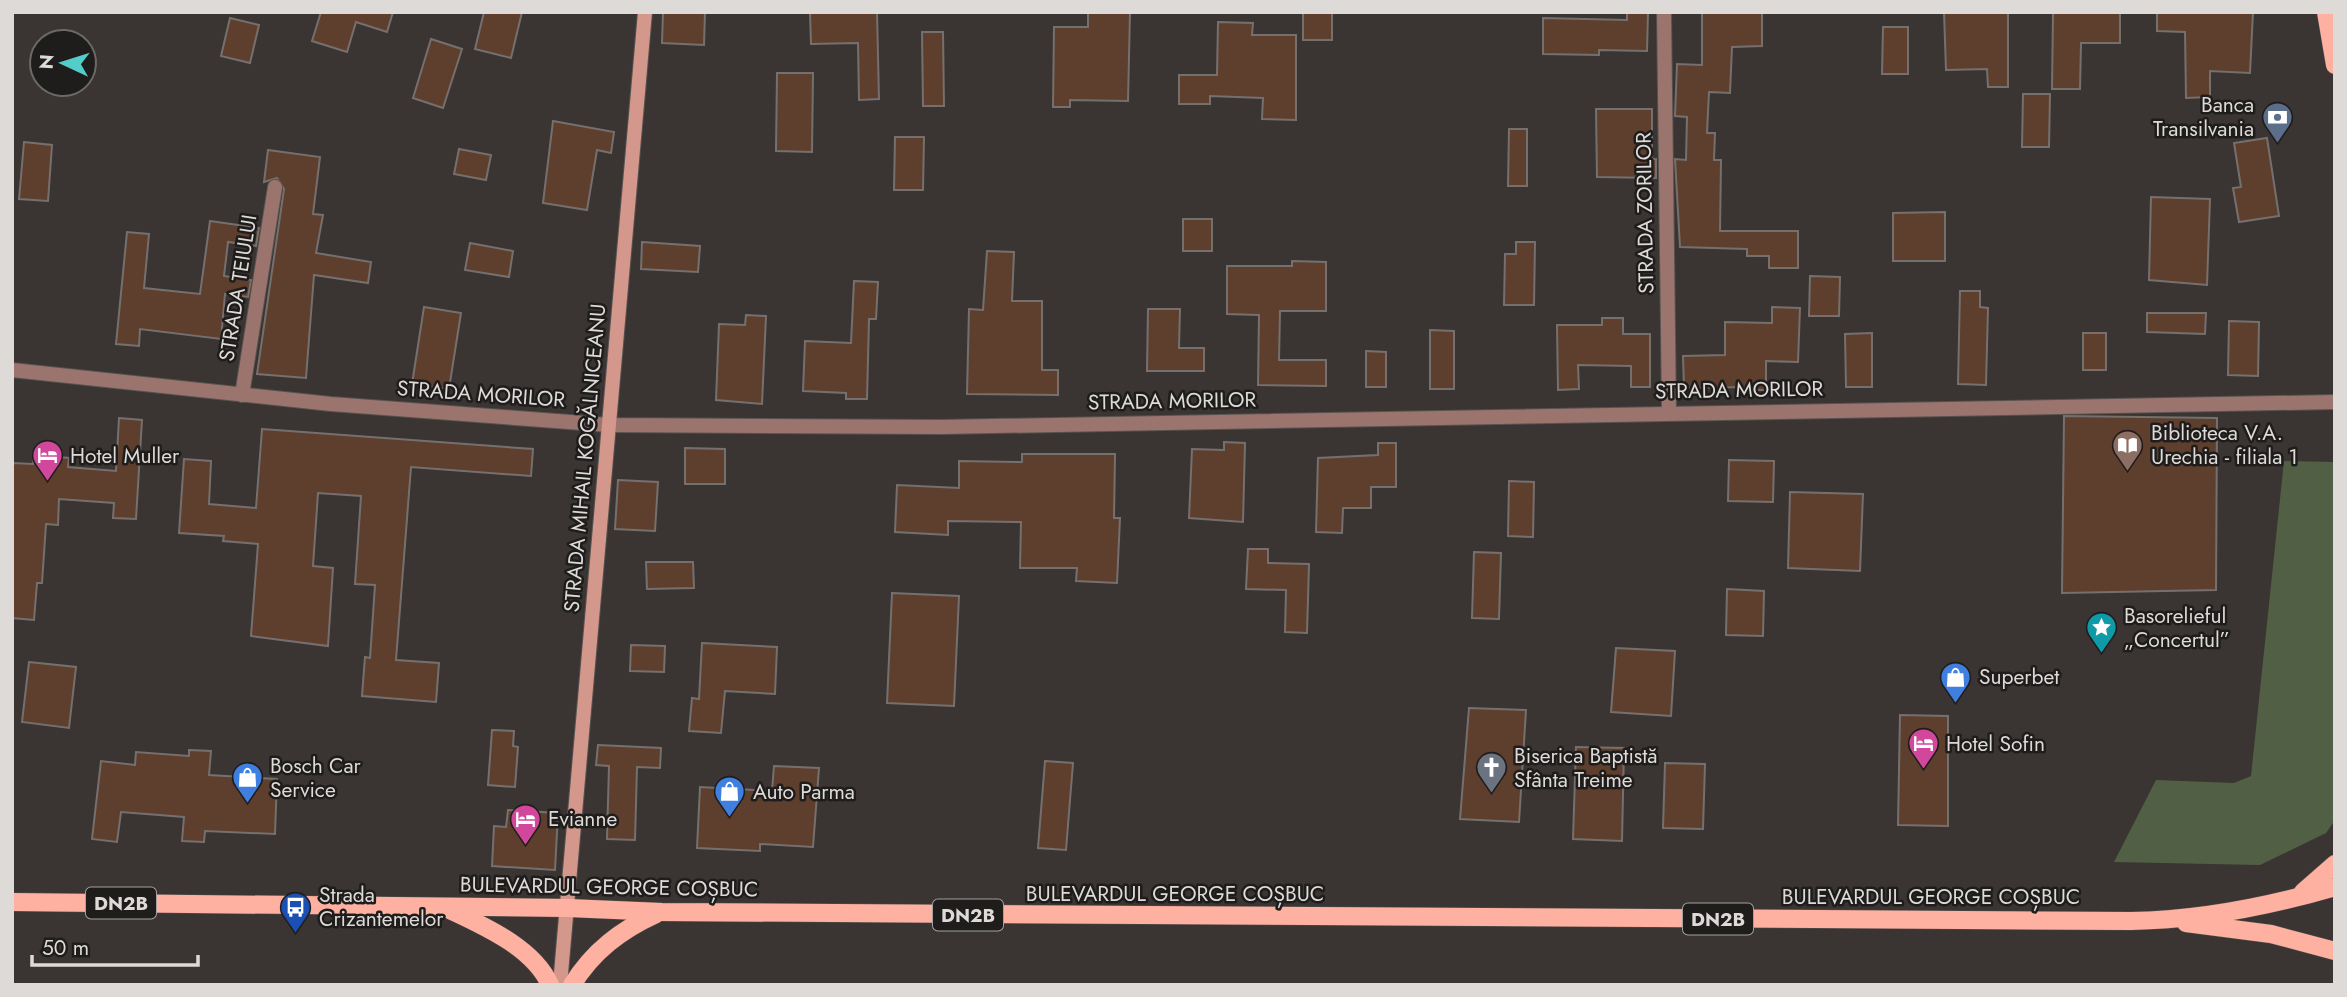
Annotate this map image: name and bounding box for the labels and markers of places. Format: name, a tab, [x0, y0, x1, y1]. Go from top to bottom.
place label: Banca Transilvania	[2153, 90, 2254, 144]
bank icon: Banca Transilvania	[2260, 100, 2294, 144]
place label: Biblioteca V.A. Urechia - filiala 1	[2151, 418, 2298, 472]
library icon: Biblioteca V.A. Urechia - filiala 1	[2111, 428, 2145, 472]
hotel icon: Hotel Muller	[30, 439, 64, 483]
place label: Hotel Muller	[70, 441, 180, 471]
place label: Basorelieful „Concertul”	[2124, 601, 2230, 655]
place icon: Basorelieful „Concertul”	[2084, 611, 2118, 655]
shop icon: Superbet	[1939, 660, 1973, 704]
place label: Superbet	[1979, 662, 2059, 692]
hotel icon: Hotel Sofin	[1906, 727, 1940, 771]
place label: Hotel Sofin	[1946, 729, 2045, 759]
place label: Biserica Baptistă Sfânta Treime	[1514, 741, 1658, 795]
place label: Bosch Car Service	[270, 751, 361, 805]
church icon: Biserica Baptistă Sfânta Treime	[1474, 751, 1508, 795]
shop icon: Bosch Car Service	[230, 761, 264, 805]
shop icon: Auto Parma	[713, 775, 747, 819]
place label: Auto Parma	[753, 777, 855, 807]
hotel icon: Evianne	[508, 802, 542, 846]
place label: Evianne	[548, 804, 617, 834]
place label: Strada Crizantemelor	[319, 880, 444, 934]
bus stop icon: Strada Crizantemelor	[279, 890, 313, 934]

